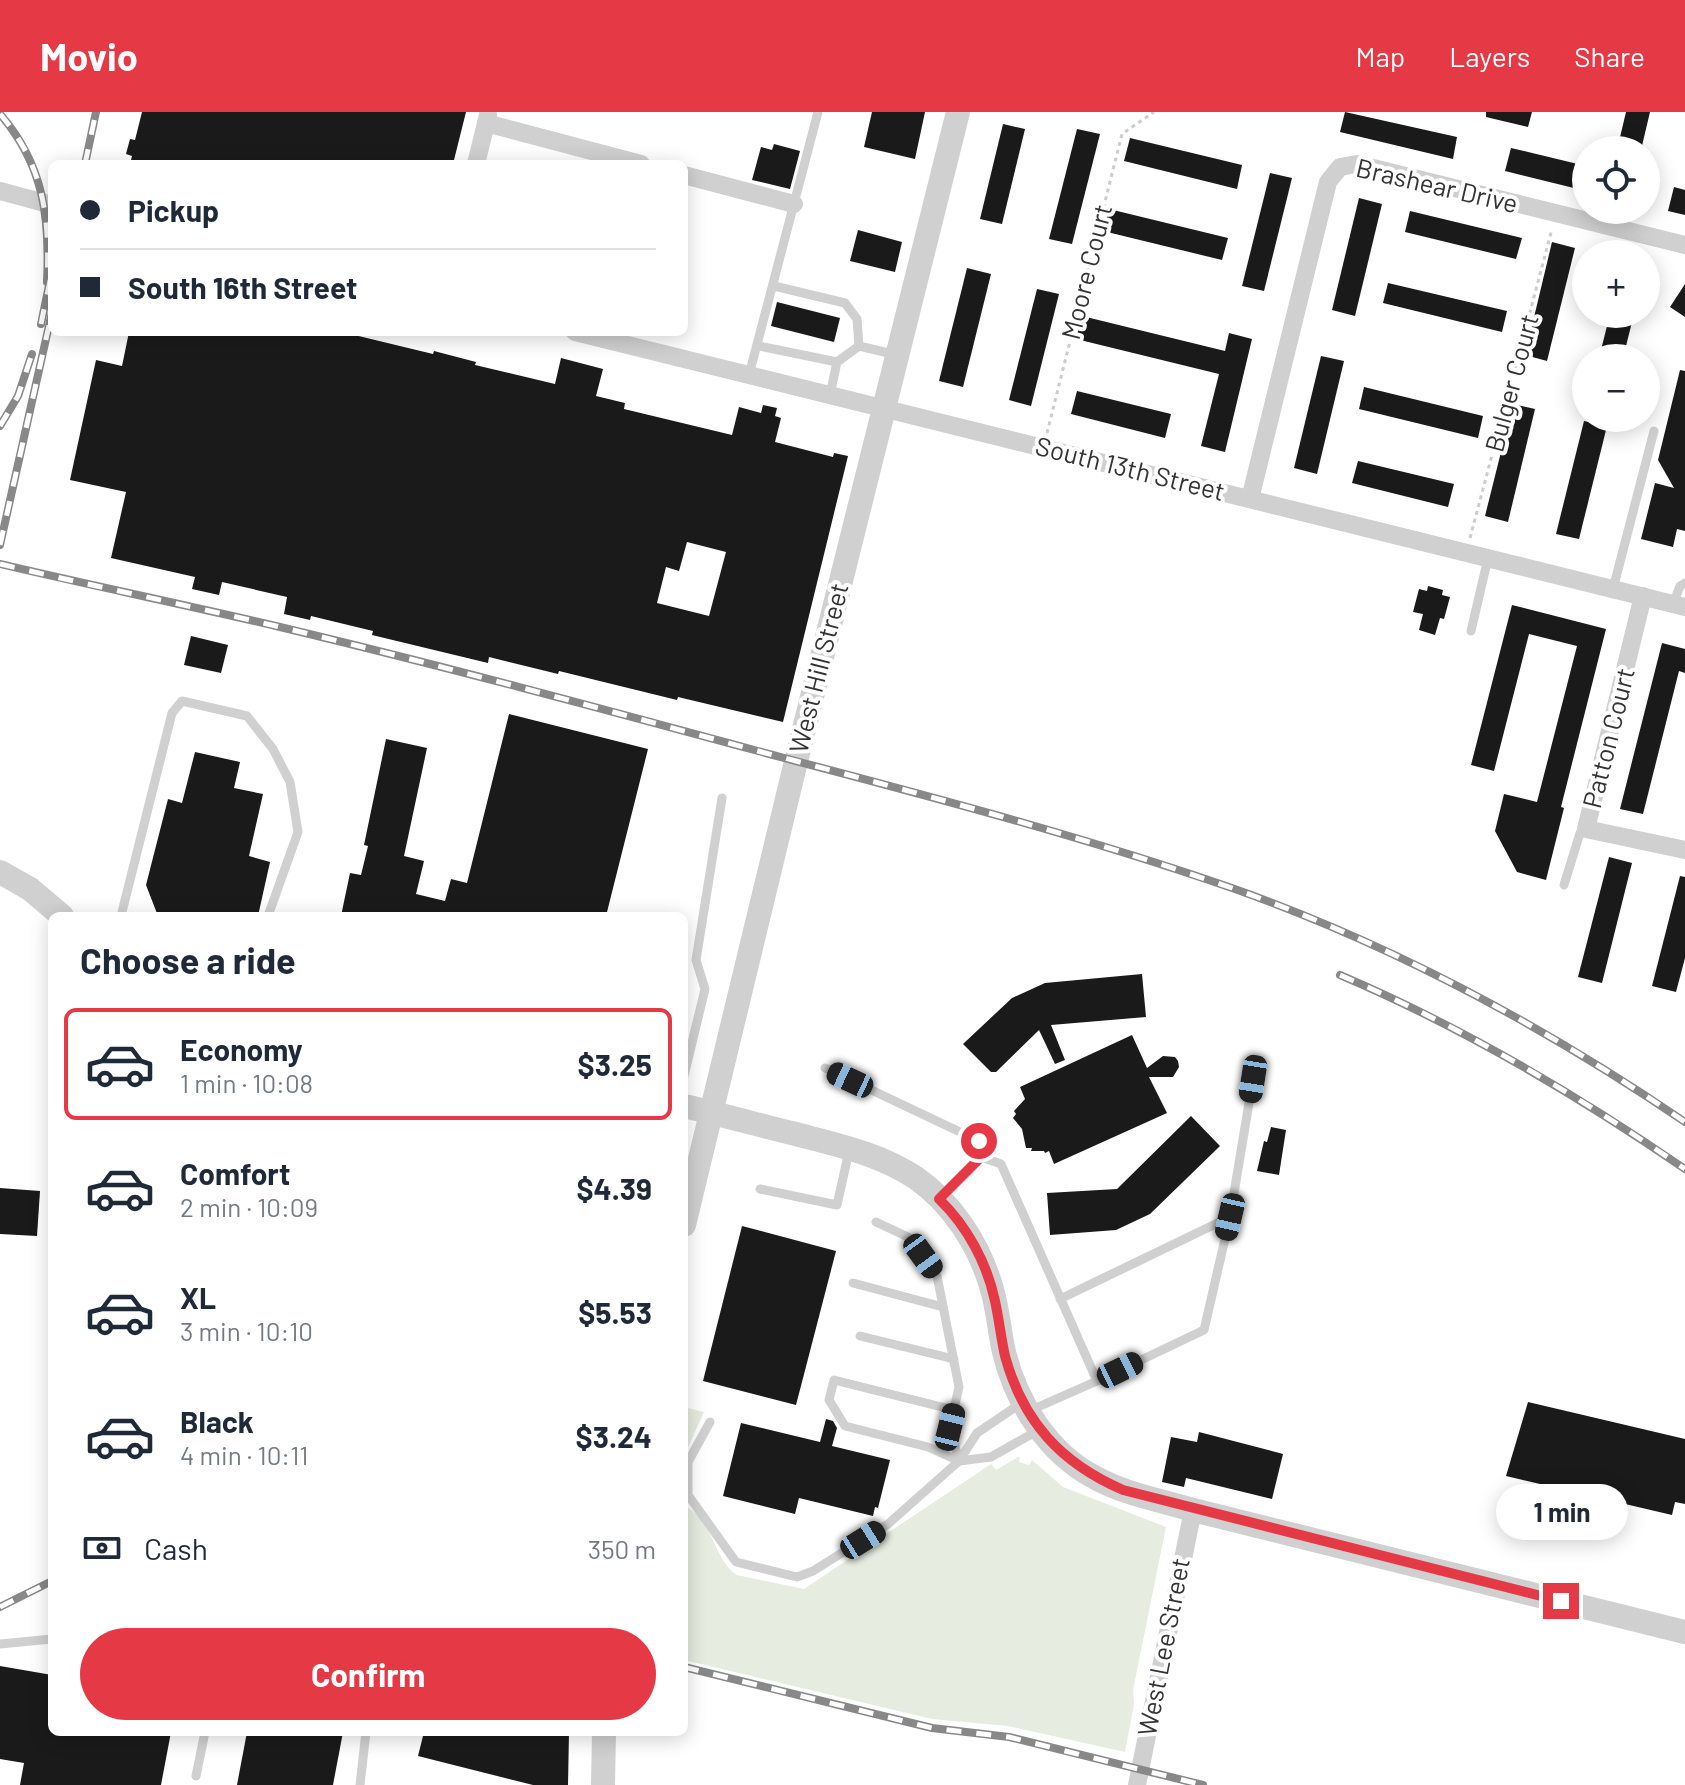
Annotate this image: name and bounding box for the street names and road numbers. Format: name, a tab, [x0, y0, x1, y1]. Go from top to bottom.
street label: Brashear Drive	[1353, 151, 1521, 218]
street label: Moore Court	[1054, 201, 1117, 343]
street label: Bulger Court	[1477, 310, 1544, 455]
street label: South 13th Street	[1032, 429, 1228, 506]
street label: West Hill Street	[781, 579, 854, 756]
street label: Patton Court	[1575, 664, 1640, 811]
street label: West Lee Street	[1130, 1555, 1195, 1739]

